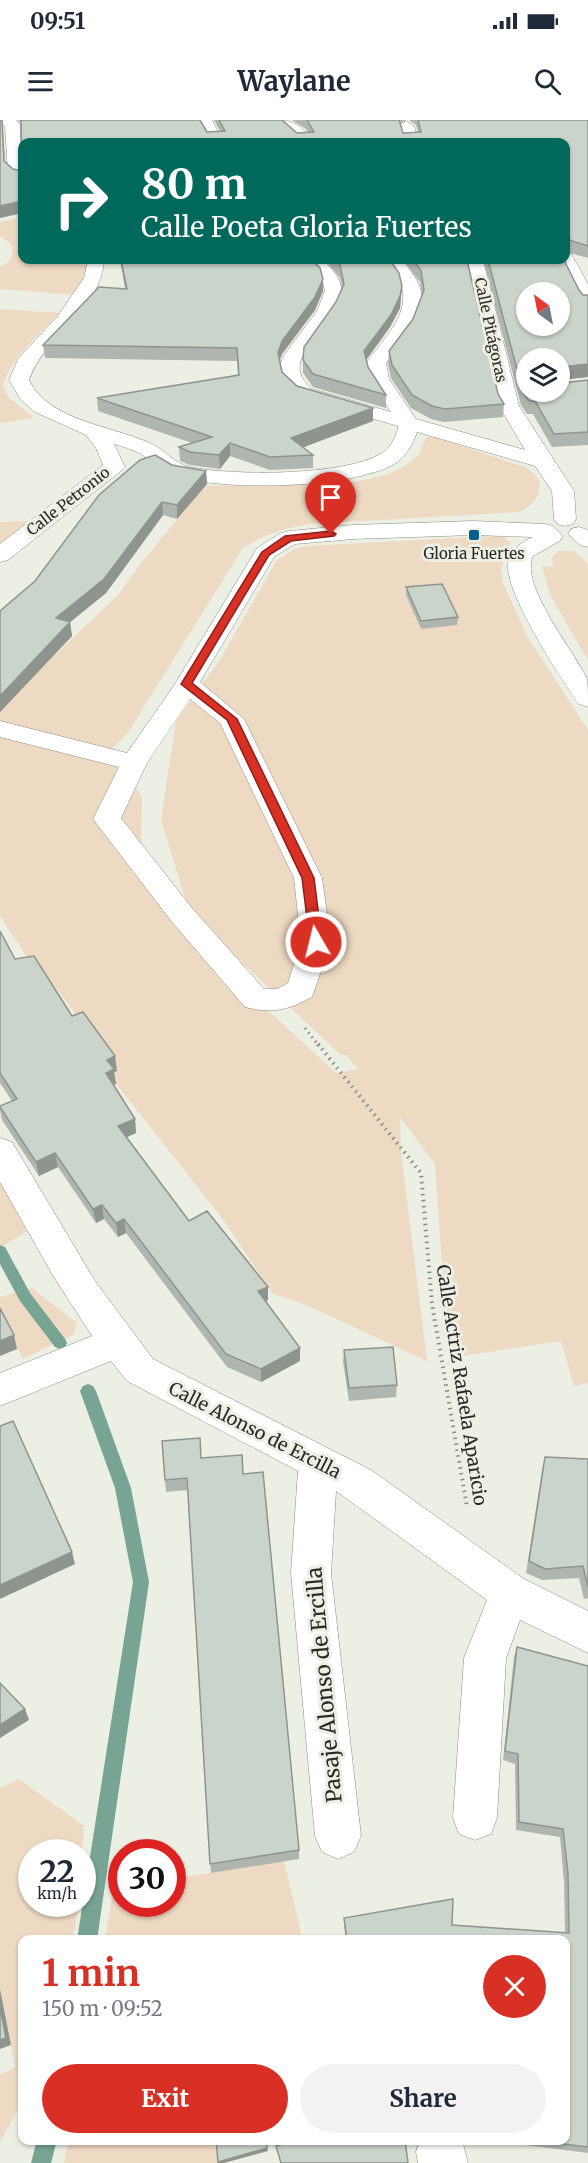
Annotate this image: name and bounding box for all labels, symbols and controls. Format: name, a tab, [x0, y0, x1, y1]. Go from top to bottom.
text: 09:51	[30, 7, 85, 35]
text: Waylane	[237, 64, 351, 98]
icon: menu	[24, 65, 57, 98]
icon: search	[531, 65, 564, 98]
text: 80 m	[141, 158, 247, 210]
icon: right	[42, 162, 120, 240]
text: Calle Poeta Gloria Fuertes	[141, 210, 472, 244]
street label: Calle Pitágoras	[471, 276, 511, 384]
north arrow	[516, 282, 570, 336]
map controls	[516, 282, 570, 402]
button: layers	[516, 348, 570, 402]
street label: Calle Petronio	[23, 462, 114, 539]
pin	[305, 472, 356, 534]
icon: arrive	[314, 481, 347, 514]
marker: Gloria Fuertes	[467, 528, 481, 542]
place label: Gloria Fuertes	[423, 544, 525, 563]
position arrow	[284, 910, 348, 974]
street label: Calle Actriz Rafaela Aparicio	[432, 1263, 492, 1507]
street label: Calle Alonso de Ercilla	[165, 1377, 345, 1484]
street label: Pasaje Alonso de Ercilla	[300, 1566, 348, 1804]
speed limit sign: 30	[108, 1839, 186, 1917]
text: 22	[40, 1852, 74, 1890]
text: km/h	[37, 1884, 77, 1903]
text: 1 min	[42, 1951, 140, 1996]
button: close	[483, 1955, 546, 2018]
text: 150 m · 09:52	[42, 1996, 163, 2021]
button: Exit	[42, 2064, 288, 2133]
button: Share	[300, 2064, 546, 2133]

